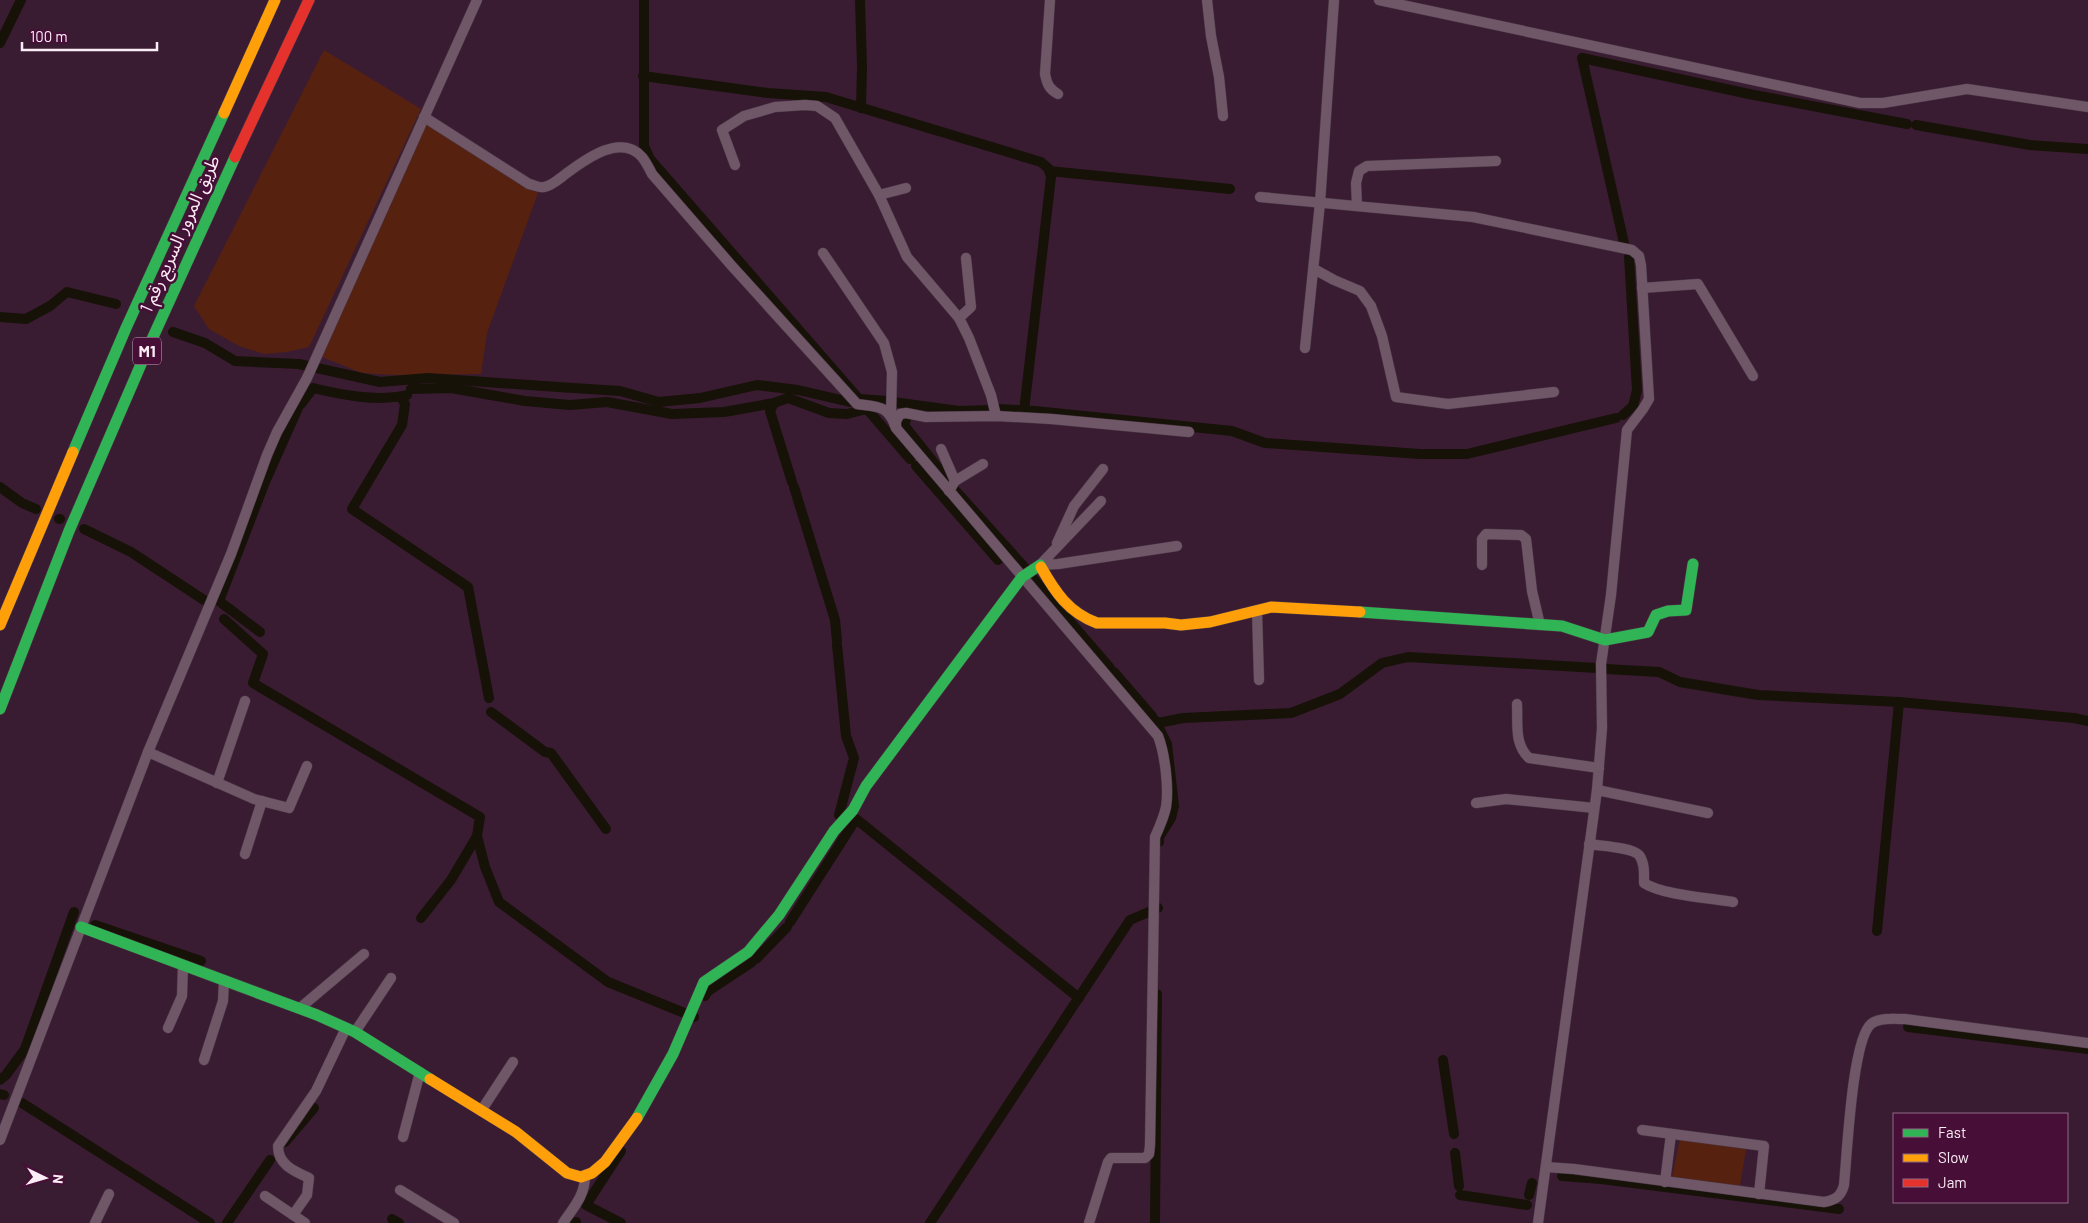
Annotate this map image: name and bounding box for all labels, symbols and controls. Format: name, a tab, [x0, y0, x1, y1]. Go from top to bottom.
scale bar	[22, 20, 158, 52]
text: 100 m	[30, 27, 68, 45]
street label: طريق المرور السريع رقم 1	[134, 151, 227, 318]
road number: M1	[133, 338, 161, 364]
legend	[1893, 1113, 2068, 1203]
text: Fast	[1938, 1123, 1966, 1141]
text: Slow	[1938, 1148, 1969, 1166]
north arrow	[20, 1153, 70, 1203]
text: Jam	[1938, 1173, 1967, 1191]
text: N	[50, 1174, 67, 1185]

